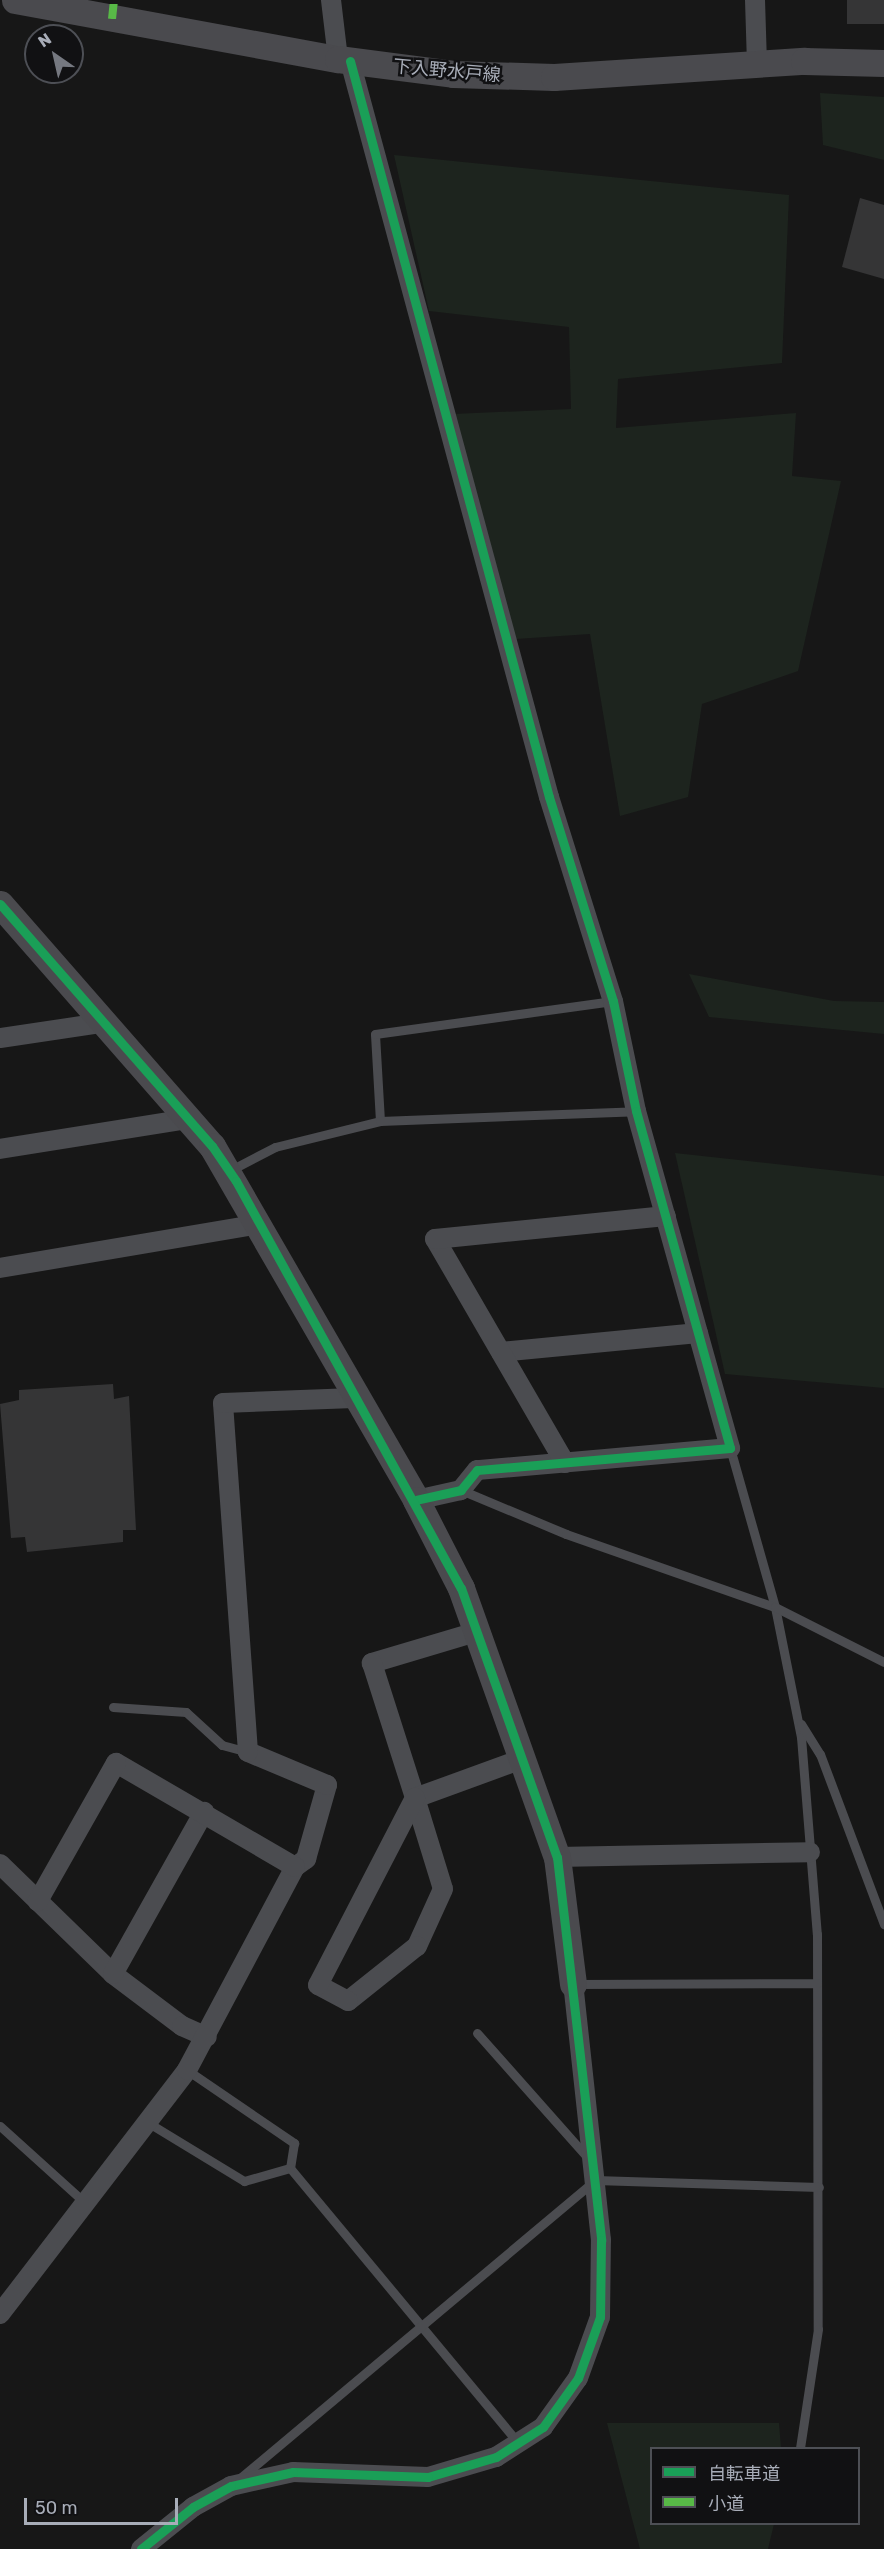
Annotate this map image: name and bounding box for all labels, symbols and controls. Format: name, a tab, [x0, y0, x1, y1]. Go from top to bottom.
north arrow	[24, 24, 84, 84]
text: N	[35, 29, 55, 51]
street label: 下入野水戸線	[392, 56, 502, 86]
legend	[650, 2447, 860, 2525]
text: 自転車道	[708, 2463, 780, 2485]
scale bar	[27, 2486, 182, 2524]
text: 小道	[708, 2493, 744, 2515]
text: 50 m	[35, 2497, 78, 2519]

